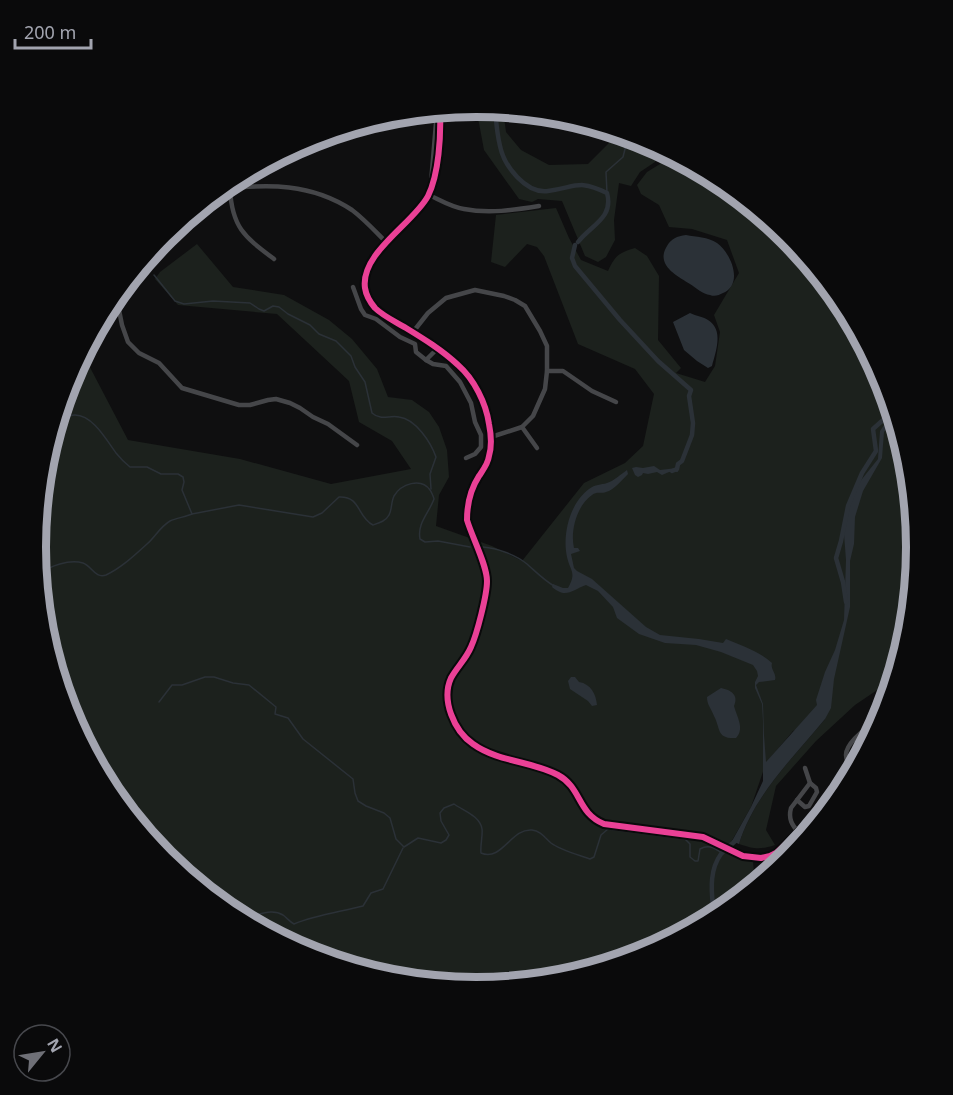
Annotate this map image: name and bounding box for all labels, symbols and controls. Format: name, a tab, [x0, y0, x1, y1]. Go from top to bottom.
scale bar	[15, 12, 92, 50]
text: 200 m	[24, 20, 76, 44]
north arrow	[12, 1023, 72, 1083]
text: N	[42, 1034, 68, 1057]

